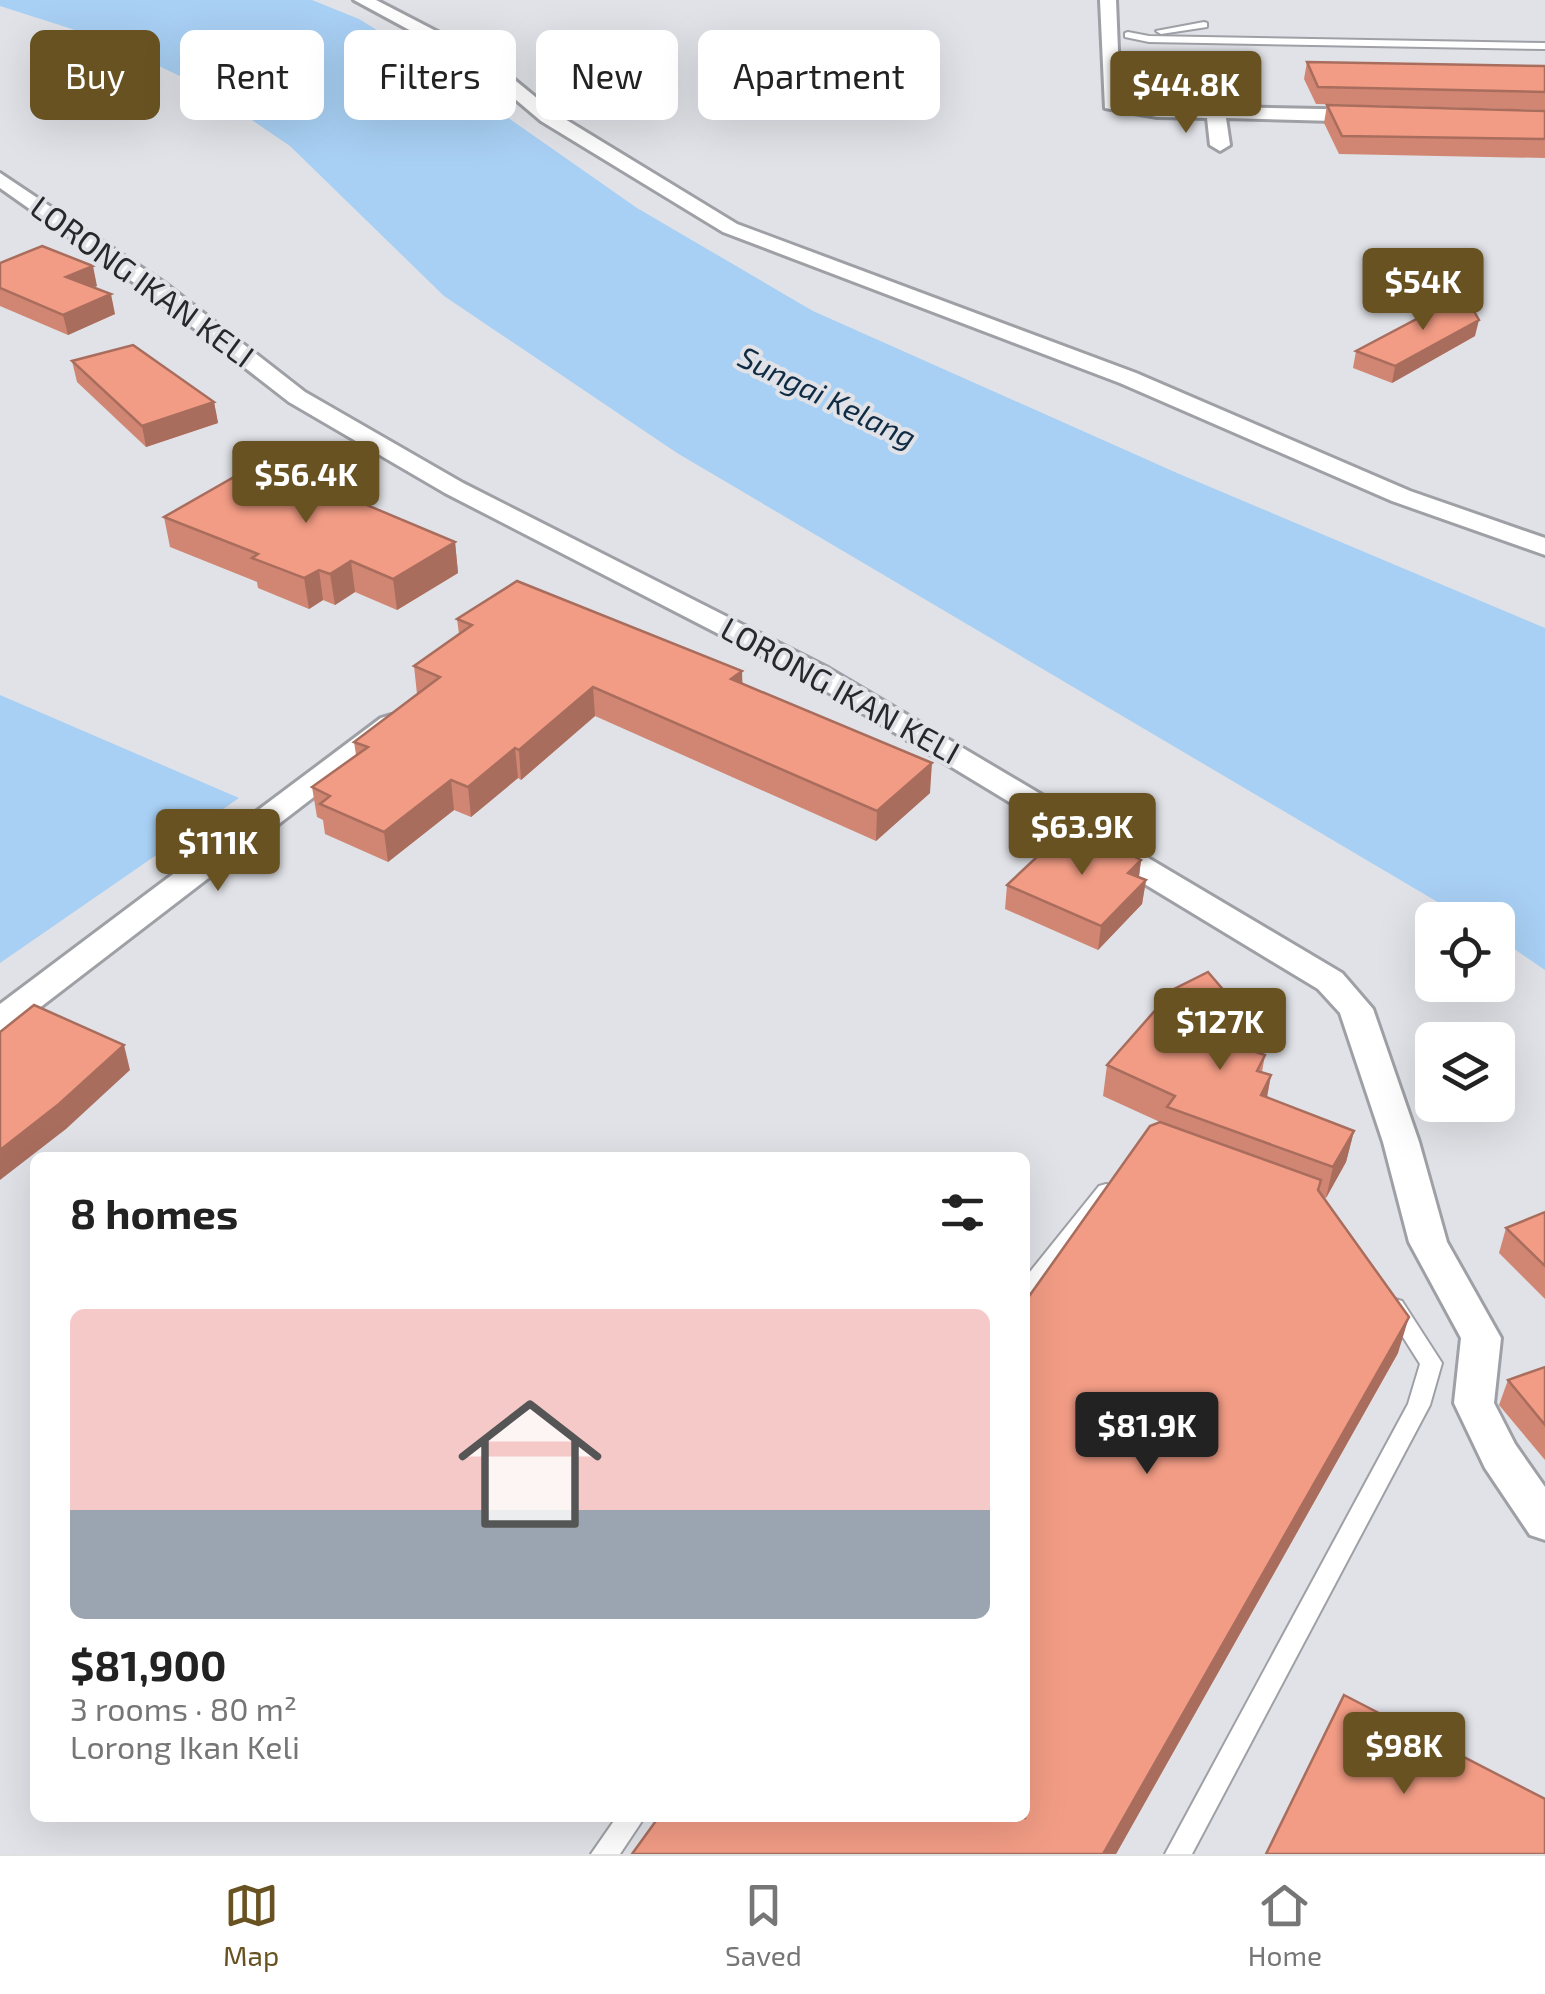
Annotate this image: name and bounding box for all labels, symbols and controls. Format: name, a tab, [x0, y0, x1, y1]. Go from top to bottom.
chip: Buy	[30, 30, 160, 120]
chip: Rent	[180, 30, 324, 120]
chip: Filters	[344, 30, 516, 120]
chip: New	[536, 30, 678, 120]
chip: Apartment	[698, 30, 940, 120]
pin: $44.8K	[1105, 51, 1267, 136]
text: $44.8K	[1132, 64, 1240, 102]
street label: LORONG IKAN KELI	[24, 187, 262, 374]
pin: $54K	[1364, 248, 1482, 333]
text: $54K	[1385, 261, 1461, 299]
water label: Sungai Kelang	[733, 338, 923, 455]
pin: $56.4K	[225, 441, 387, 526]
text: $56.4K	[254, 454, 358, 492]
street label: LORONG IKAN KELI	[715, 608, 967, 770]
pin: $63.9K	[1001, 793, 1163, 878]
text: $63.9K	[1031, 806, 1133, 844]
pin: $111K	[148, 809, 288, 894]
text: $111K	[178, 822, 258, 860]
map controls	[1415, 902, 1515, 1122]
button: locate	[1415, 902, 1515, 1002]
pin: $127K	[1150, 988, 1290, 1073]
text: $127K	[1176, 1001, 1264, 1039]
button: layers	[1415, 1022, 1515, 1122]
icon: filters	[935, 1185, 990, 1240]
text: 8 homes	[70, 1187, 238, 1237]
icon: home	[440, 1374, 620, 1554]
pin: $81.9K	[1066, 1392, 1228, 1477]
text: $81.9K	[1097, 1405, 1197, 1443]
text: $81,900	[70, 1639, 227, 1689]
text: 3 rooms · 80 m²	[70, 1689, 297, 1727]
pin: $98K	[1345, 1712, 1463, 1797]
text: $98K	[1365, 1725, 1443, 1763]
text: Lorong Ikan Keli	[70, 1727, 300, 1765]
tab: Map	[223, 1878, 279, 1972]
tab: Saved	[725, 1878, 802, 1972]
tab: Home	[1248, 1878, 1322, 1972]

